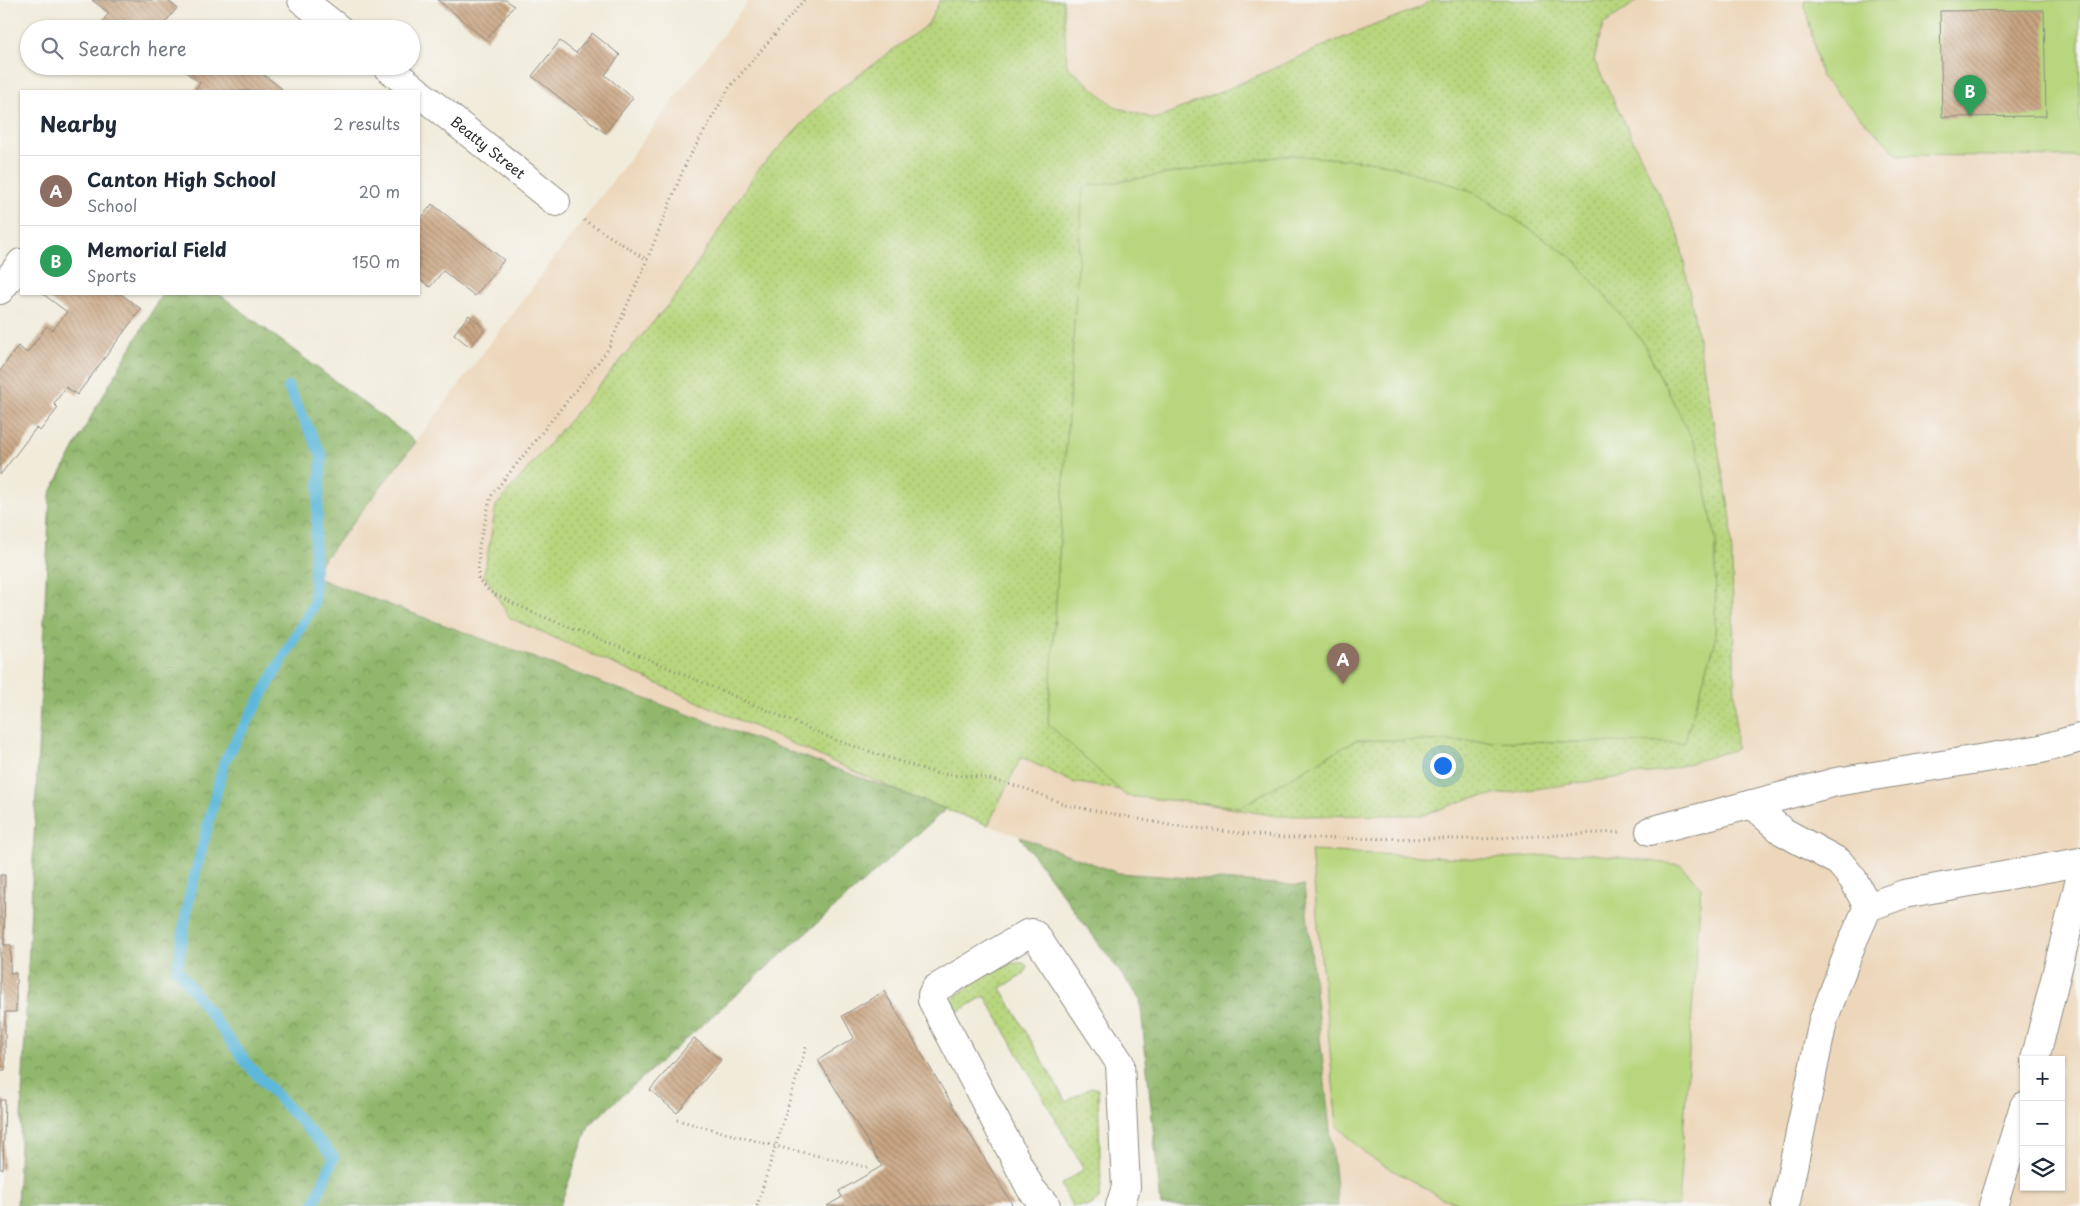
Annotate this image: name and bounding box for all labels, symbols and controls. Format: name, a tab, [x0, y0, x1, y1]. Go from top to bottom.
search box	[20, 20, 420, 75]
icon: search	[38, 34, 66, 62]
text: Search here	[78, 34, 187, 62]
pin: B	[1954, 75, 1986, 116]
text: Nearby	[40, 107, 117, 139]
text: 2 results	[333, 111, 400, 135]
street label: Beatty Street	[446, 111, 530, 184]
text: Canton High School	[87, 165, 276, 193]
text: A	[50, 179, 62, 203]
text: 20 m	[359, 179, 400, 203]
text: School	[87, 193, 137, 217]
text: Memorial Field	[87, 235, 226, 263]
text: B	[51, 249, 61, 273]
text: 150 m	[352, 249, 400, 273]
text: Sports	[87, 263, 136, 287]
pin: A	[1327, 643, 1359, 684]
your location	[1430, 753, 1456, 779]
map controls	[2020, 1056, 2065, 1191]
button: +	[2020, 1056, 2065, 1101]
button: −	[2020, 1101, 2065, 1146]
button: layers	[2020, 1146, 2065, 1191]

